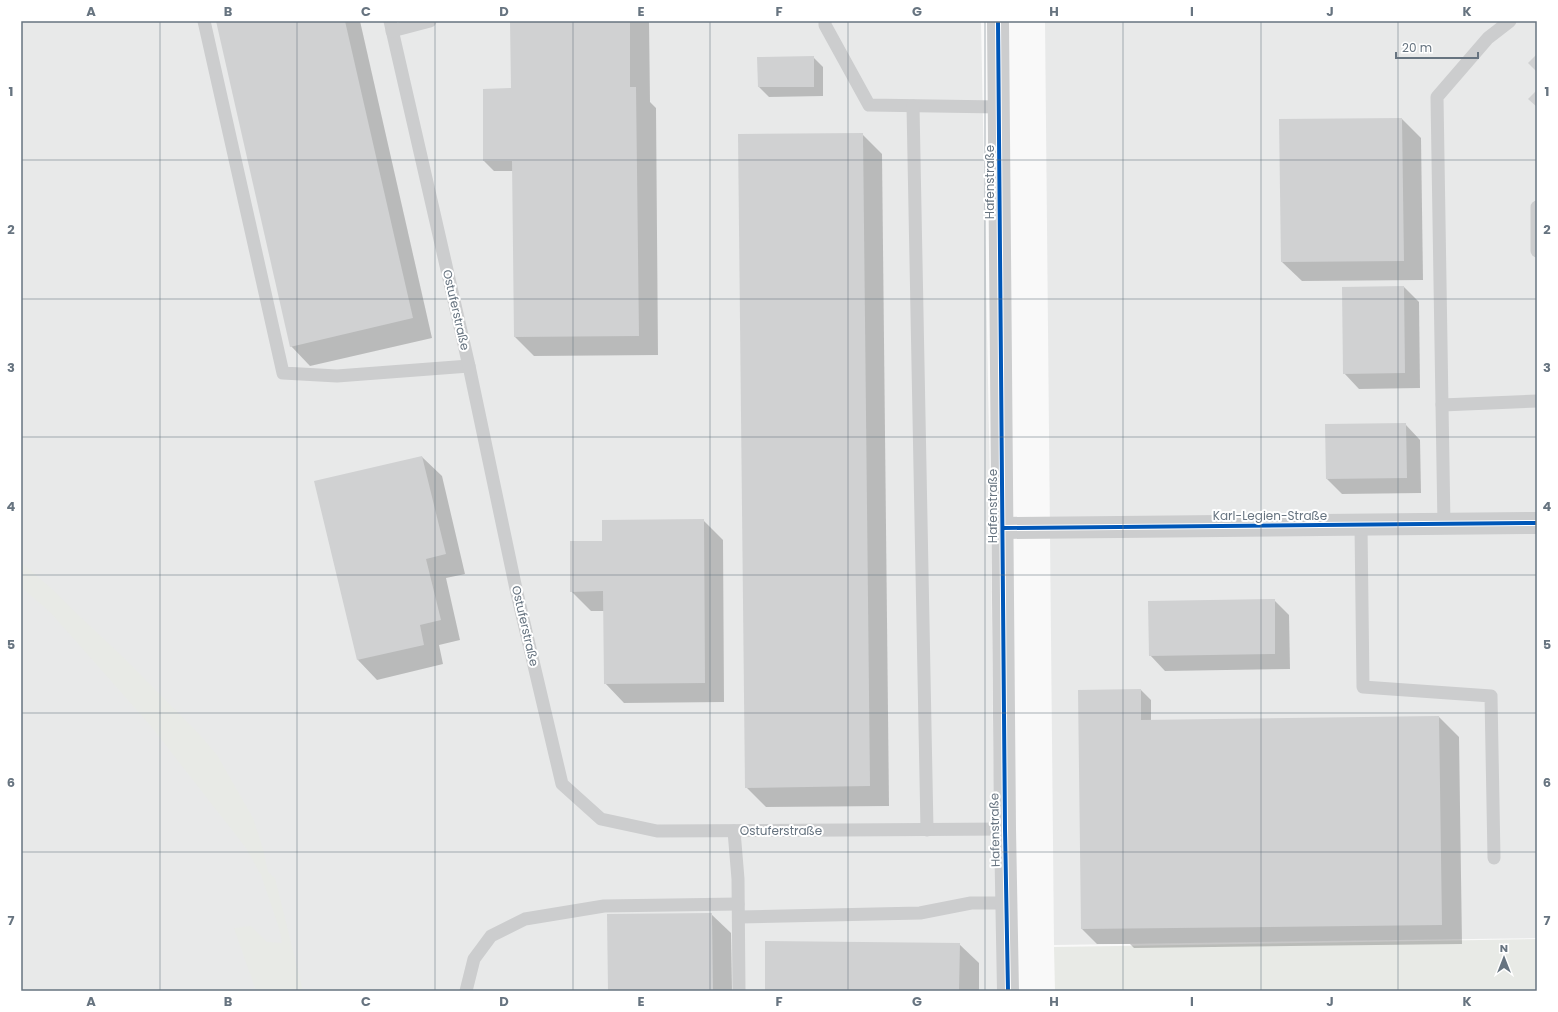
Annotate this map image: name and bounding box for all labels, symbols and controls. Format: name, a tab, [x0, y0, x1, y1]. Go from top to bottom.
text: A	[86, 2, 96, 21]
text: B	[224, 2, 233, 21]
text: C	[361, 2, 371, 21]
text: D	[499, 2, 509, 21]
text: E	[637, 2, 645, 21]
text: F	[775, 2, 783, 21]
text: G	[912, 2, 922, 21]
text: H	[1049, 2, 1059, 21]
text: I	[1190, 2, 1194, 21]
text: J	[1326, 2, 1334, 21]
text: K	[1462, 2, 1472, 21]
scale bar	[1396, 34, 1478, 60]
text: 20 m	[1402, 39, 1432, 56]
text: 1	[9, 82, 13, 101]
text: 1	[1545, 82, 1549, 101]
street label: Hafenstraße	[981, 145, 998, 219]
text: 2	[7, 220, 15, 239]
text: 2	[1543, 220, 1551, 239]
street label: Ostuferstraße	[439, 268, 474, 352]
text: 3	[7, 358, 15, 377]
text: 3	[1543, 358, 1551, 377]
street label: Hafenstraße	[984, 469, 1001, 543]
text: 4	[7, 497, 16, 516]
text: 4	[1543, 497, 1552, 516]
street label: Karl-Legien-Straße	[1213, 507, 1327, 524]
street label: Ostuferstraße	[508, 584, 543, 668]
text: 5	[7, 635, 15, 654]
text: 5	[1543, 635, 1551, 654]
text: 6	[7, 773, 15, 792]
text: 6	[1543, 773, 1551, 792]
street label: Hafenstraße	[985, 793, 1004, 867]
street label: Ostuferstraße	[740, 822, 822, 839]
text: 7	[8, 911, 15, 930]
text: 7	[1544, 911, 1551, 930]
north arrow	[1484, 938, 1524, 978]
text: N	[1500, 940, 1508, 956]
text: A	[86, 992, 96, 1011]
text: B	[224, 992, 233, 1011]
text: C	[361, 992, 371, 1011]
text: D	[499, 992, 509, 1011]
text: E	[637, 992, 645, 1011]
text: F	[775, 992, 783, 1011]
text: G	[912, 992, 922, 1011]
text: H	[1049, 992, 1059, 1011]
text: I	[1190, 992, 1194, 1011]
text: J	[1326, 992, 1334, 1011]
text: K	[1462, 992, 1472, 1011]

